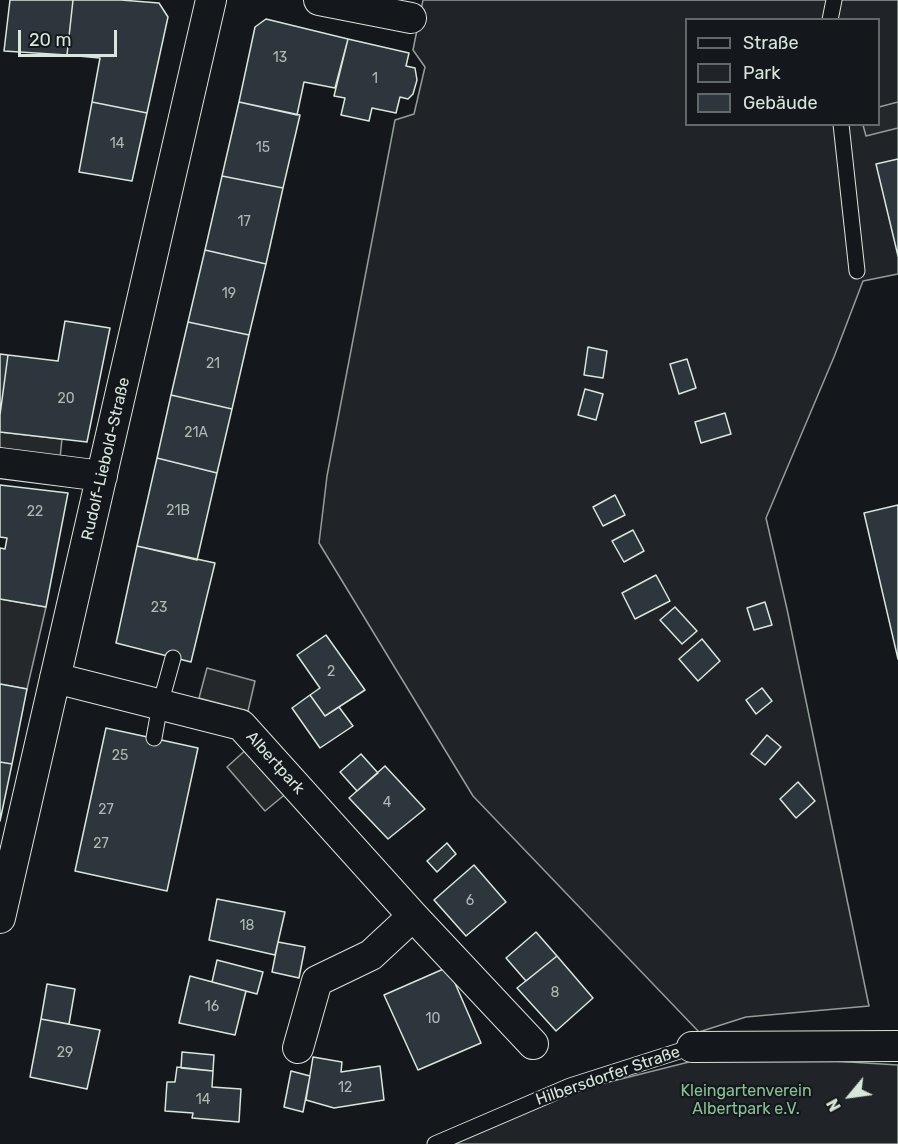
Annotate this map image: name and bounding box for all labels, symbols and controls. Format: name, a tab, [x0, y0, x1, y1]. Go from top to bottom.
scale bar	[21, 18, 120, 56]
legend	[685, 18, 880, 126]
text: 20 m	[29, 29, 71, 51]
text: Straße	[743, 32, 799, 54]
house number: 13	[273, 50, 287, 66]
text: Park	[743, 62, 780, 84]
house number: 1	[372, 71, 378, 87]
text: Gebäude	[743, 92, 818, 114]
house number: 14	[110, 136, 124, 152]
house number: 15	[256, 140, 270, 156]
house number: 17	[237, 214, 251, 230]
house number: 19	[222, 286, 236, 302]
house number: 21	[206, 356, 220, 372]
street label: Rudolf-Liebold-Straße	[78, 376, 134, 542]
house number: 20	[57, 391, 75, 407]
house number: 21A	[184, 425, 208, 441]
house number: 21B	[166, 503, 190, 519]
house number: 22	[27, 504, 43, 520]
house number: 23	[151, 600, 167, 616]
house number: 2	[327, 664, 335, 680]
street label: Albertpark	[242, 728, 308, 798]
house number: 25	[112, 748, 128, 764]
house number: 4	[383, 795, 391, 811]
house number: 27	[98, 802, 114, 818]
house number: 27	[93, 836, 109, 852]
house number: 6	[466, 893, 474, 909]
house number: 18	[240, 918, 254, 934]
house number: 8	[551, 985, 559, 1001]
house number: 16	[205, 999, 219, 1015]
house number: 10	[426, 1011, 440, 1027]
street label: Hilbersdorfer Straße	[533, 1042, 683, 1110]
house number: 29	[57, 1045, 73, 1061]
north arrow	[820, 1066, 880, 1126]
house number: 12	[338, 1080, 352, 1096]
park label: Kleingartenverein Albertpark e.V.	[680, 1081, 812, 1119]
house number: 14	[196, 1092, 210, 1108]
text: N	[823, 1095, 845, 1115]

